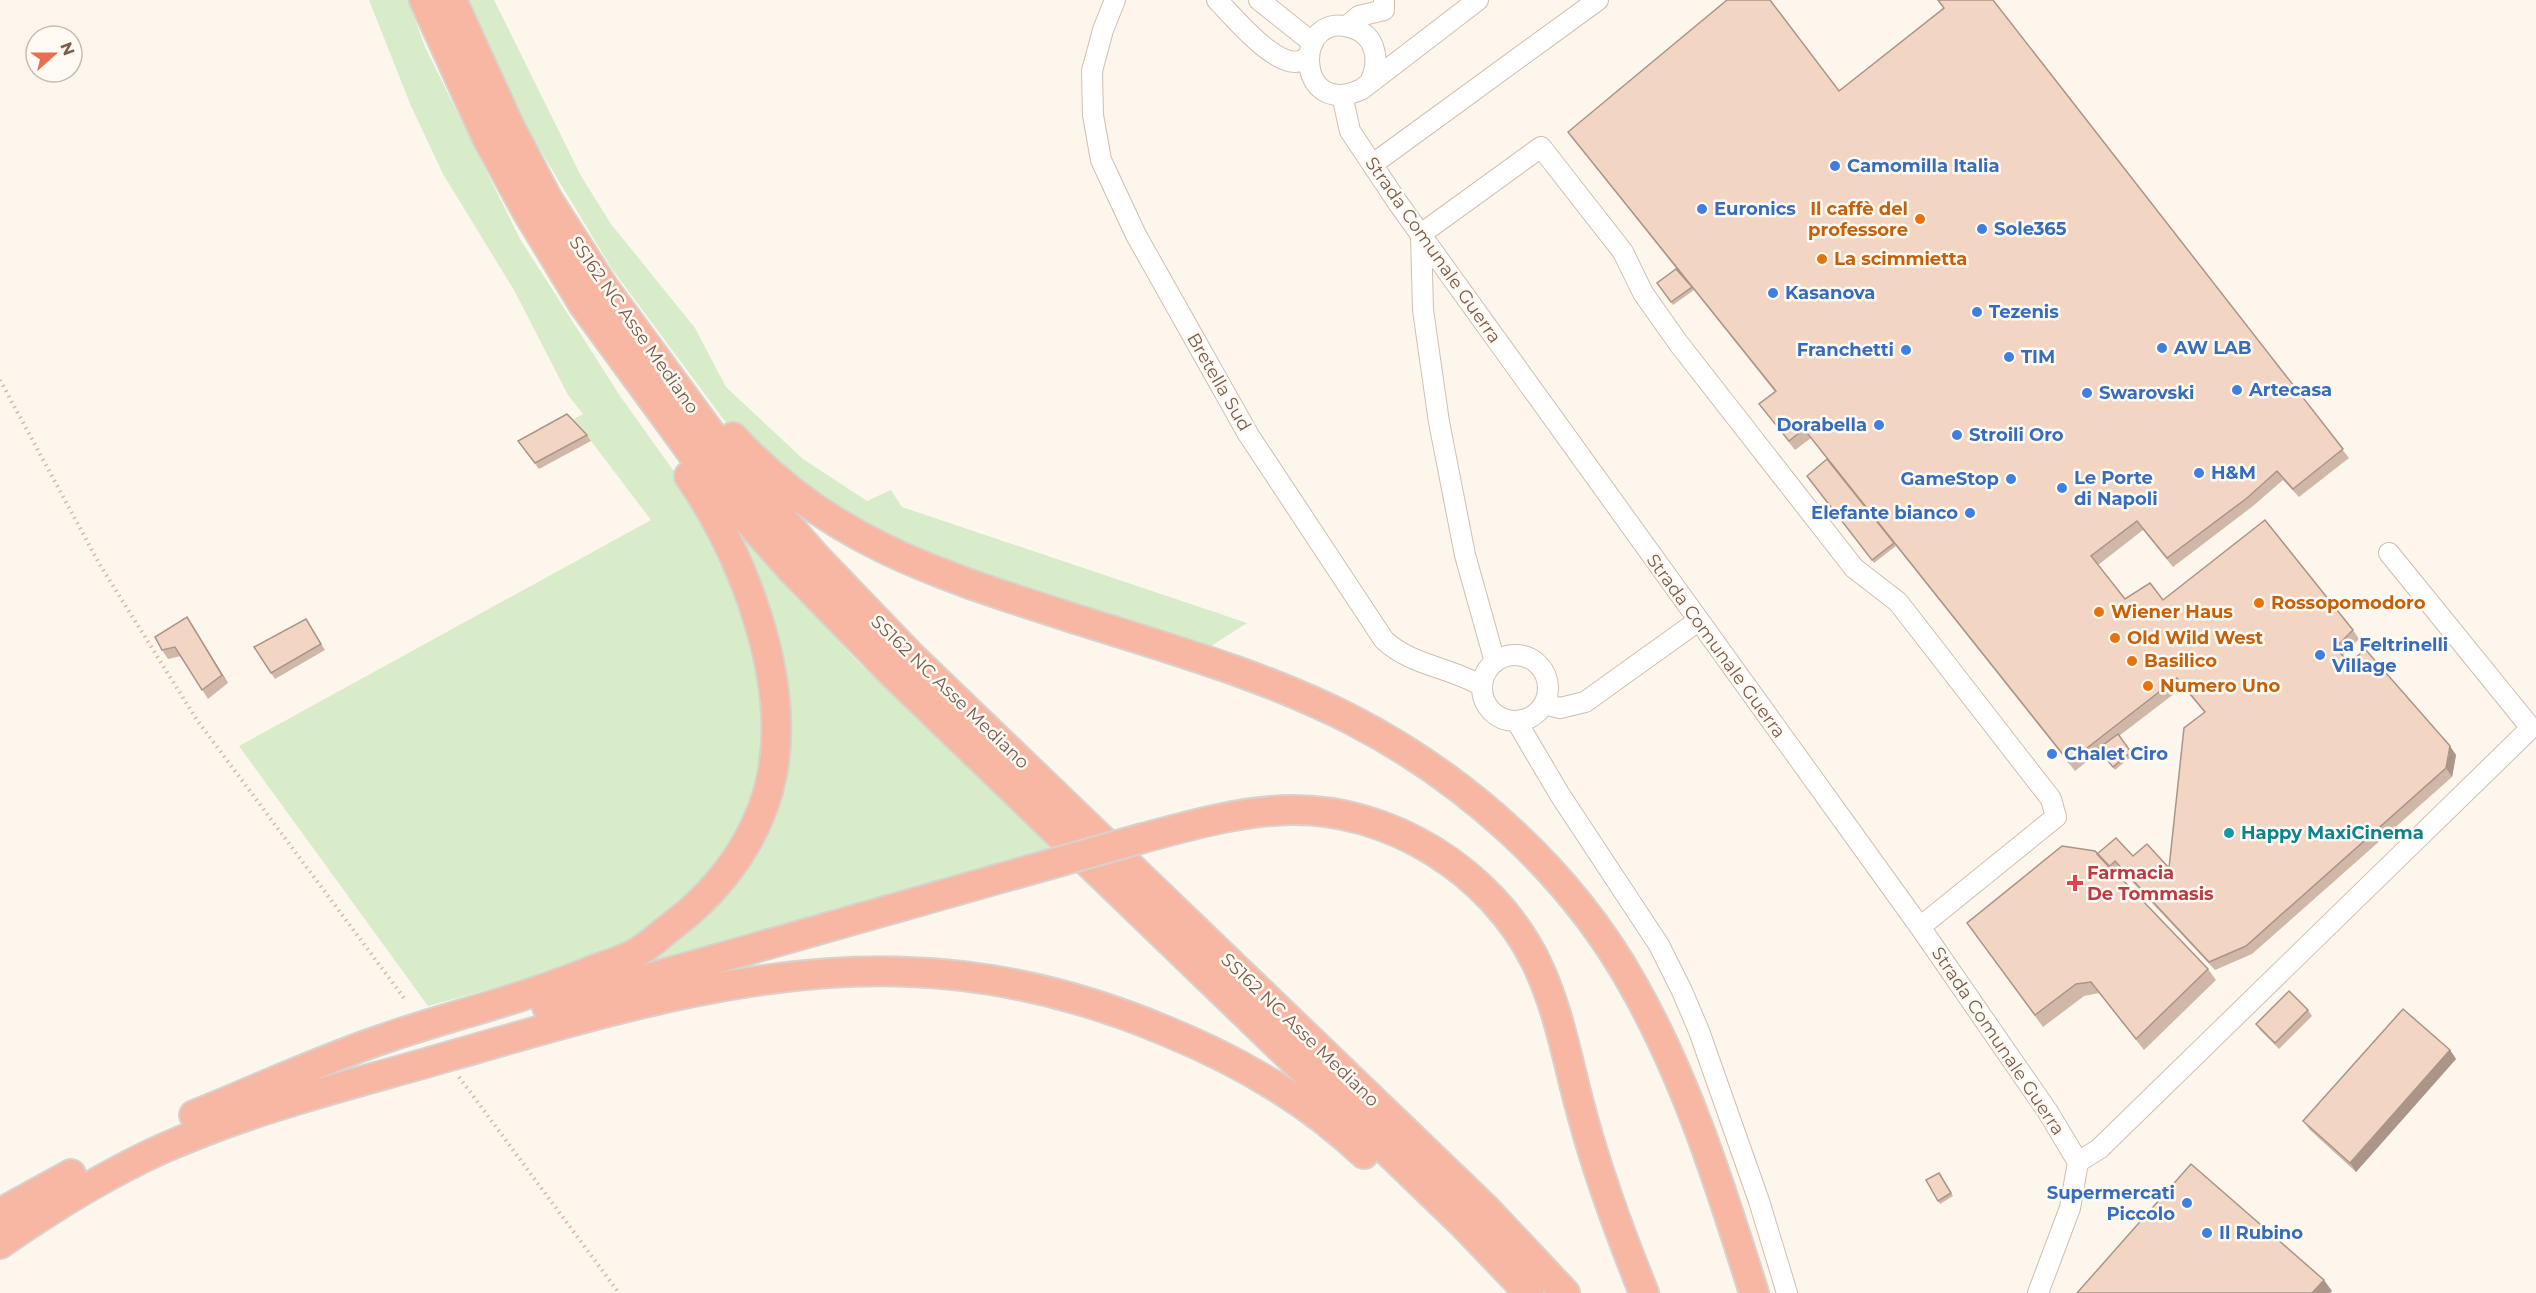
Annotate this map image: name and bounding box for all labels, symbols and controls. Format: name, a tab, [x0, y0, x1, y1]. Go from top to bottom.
north arrow	[24, 24, 84, 84]
text: N	[56, 39, 79, 58]
street label: Strada Comunale Guerra	[1360, 153, 1506, 347]
place label: Camomilla Italia	[1847, 155, 2000, 177]
marker: Camomilla Italia	[1828, 159, 1842, 173]
place label: Euronics	[1714, 198, 1796, 220]
place label: Il caffè del professore	[1808, 198, 1908, 241]
marker: Euronics	[1695, 202, 1709, 216]
marker: Il caffè del professore	[1913, 212, 1927, 226]
place label: Sole365	[1994, 218, 2067, 240]
marker: Sole365	[1975, 222, 1989, 236]
street label: SS162 NC Asse Mediano	[564, 232, 704, 418]
place label: La scimmietta	[1834, 248, 1967, 270]
marker: La scimmietta	[1815, 252, 1829, 266]
place label: Kasanova	[1785, 282, 1875, 304]
marker: Kasanova	[1766, 286, 1780, 300]
place label: Tezenis	[1989, 301, 2059, 323]
marker: Tezenis	[1970, 305, 1984, 319]
street label: Bretella Sud	[1182, 329, 1256, 435]
place label: AW LAB	[2173, 337, 2252, 359]
place label: Franchetti	[1797, 339, 1894, 361]
marker: AW LAB	[2155, 341, 2169, 355]
marker: Franchetti	[1899, 343, 1913, 357]
place label: TIM	[2021, 346, 2055, 368]
marker: TIM	[2002, 350, 2016, 364]
place label: Artecasa	[2248, 379, 2332, 401]
place label: Swarovski	[2099, 382, 2194, 404]
marker: Artecasa	[2230, 383, 2244, 397]
marker: Swarovski	[2080, 386, 2094, 400]
place label: Dorabella	[1776, 414, 1867, 436]
marker: Dorabella	[1872, 418, 1886, 432]
place label: Stroili Oro	[1969, 424, 2064, 446]
marker: Stroili Oro	[1950, 428, 1964, 442]
place label: H&M	[2211, 462, 2256, 484]
marker: H&M	[2192, 466, 2206, 480]
place label: Le Porte di Napoli	[2074, 467, 2158, 510]
place label: GameStop	[1900, 468, 1999, 490]
marker: GameStop	[2004, 472, 2018, 486]
marker: Le Porte di Napoli	[2055, 481, 2069, 495]
place label: Elefante bianco	[1811, 502, 1958, 524]
marker: Elefante bianco	[1963, 506, 1977, 520]
street label: Strada Comunale Guerra	[1642, 550, 1790, 742]
place label: Rossopomodoro	[2271, 592, 2426, 614]
marker: Rossopomodoro	[2252, 596, 2266, 610]
place label: Wiener Haus	[2111, 601, 2233, 623]
marker: Wiener Haus	[2092, 605, 2106, 619]
street label: SS162 NC Asse Mediano	[866, 611, 1034, 773]
place label: Old Wild West	[2127, 627, 2263, 649]
marker: Old Wild West	[2108, 631, 2122, 645]
place label: La Feltrinelli Village	[2331, 634, 2448, 677]
marker: La Feltrinelli Village	[2313, 648, 2327, 662]
place label: Basilico	[2144, 650, 2217, 672]
marker: Basilico	[2125, 654, 2139, 668]
place label: Numero Uno	[2160, 675, 2280, 697]
marker: Numero Uno	[2141, 679, 2155, 693]
place label: Chalet Ciro	[2064, 743, 2168, 765]
marker: Chalet Ciro	[2045, 747, 2059, 761]
place label: Happy MaxiCinema	[2241, 822, 2424, 844]
marker: Happy MaxiCinema	[2222, 826, 2236, 840]
place label: Farmacia De Tommasis	[2087, 862, 2214, 905]
marker: Farmacia De Tommasis	[2068, 876, 2082, 890]
street label: Strada Comunale Guerra	[1927, 943, 2069, 1139]
street label: SS162 NC Asse Mediano	[1216, 949, 1384, 1111]
place label: Supermercati Piccolo	[2047, 1182, 2175, 1225]
marker: Supermercati Piccolo	[2180, 1196, 2194, 1210]
place label: Il Rubino	[2219, 1222, 2303, 1244]
marker: Il Rubino	[2200, 1226, 2214, 1240]

